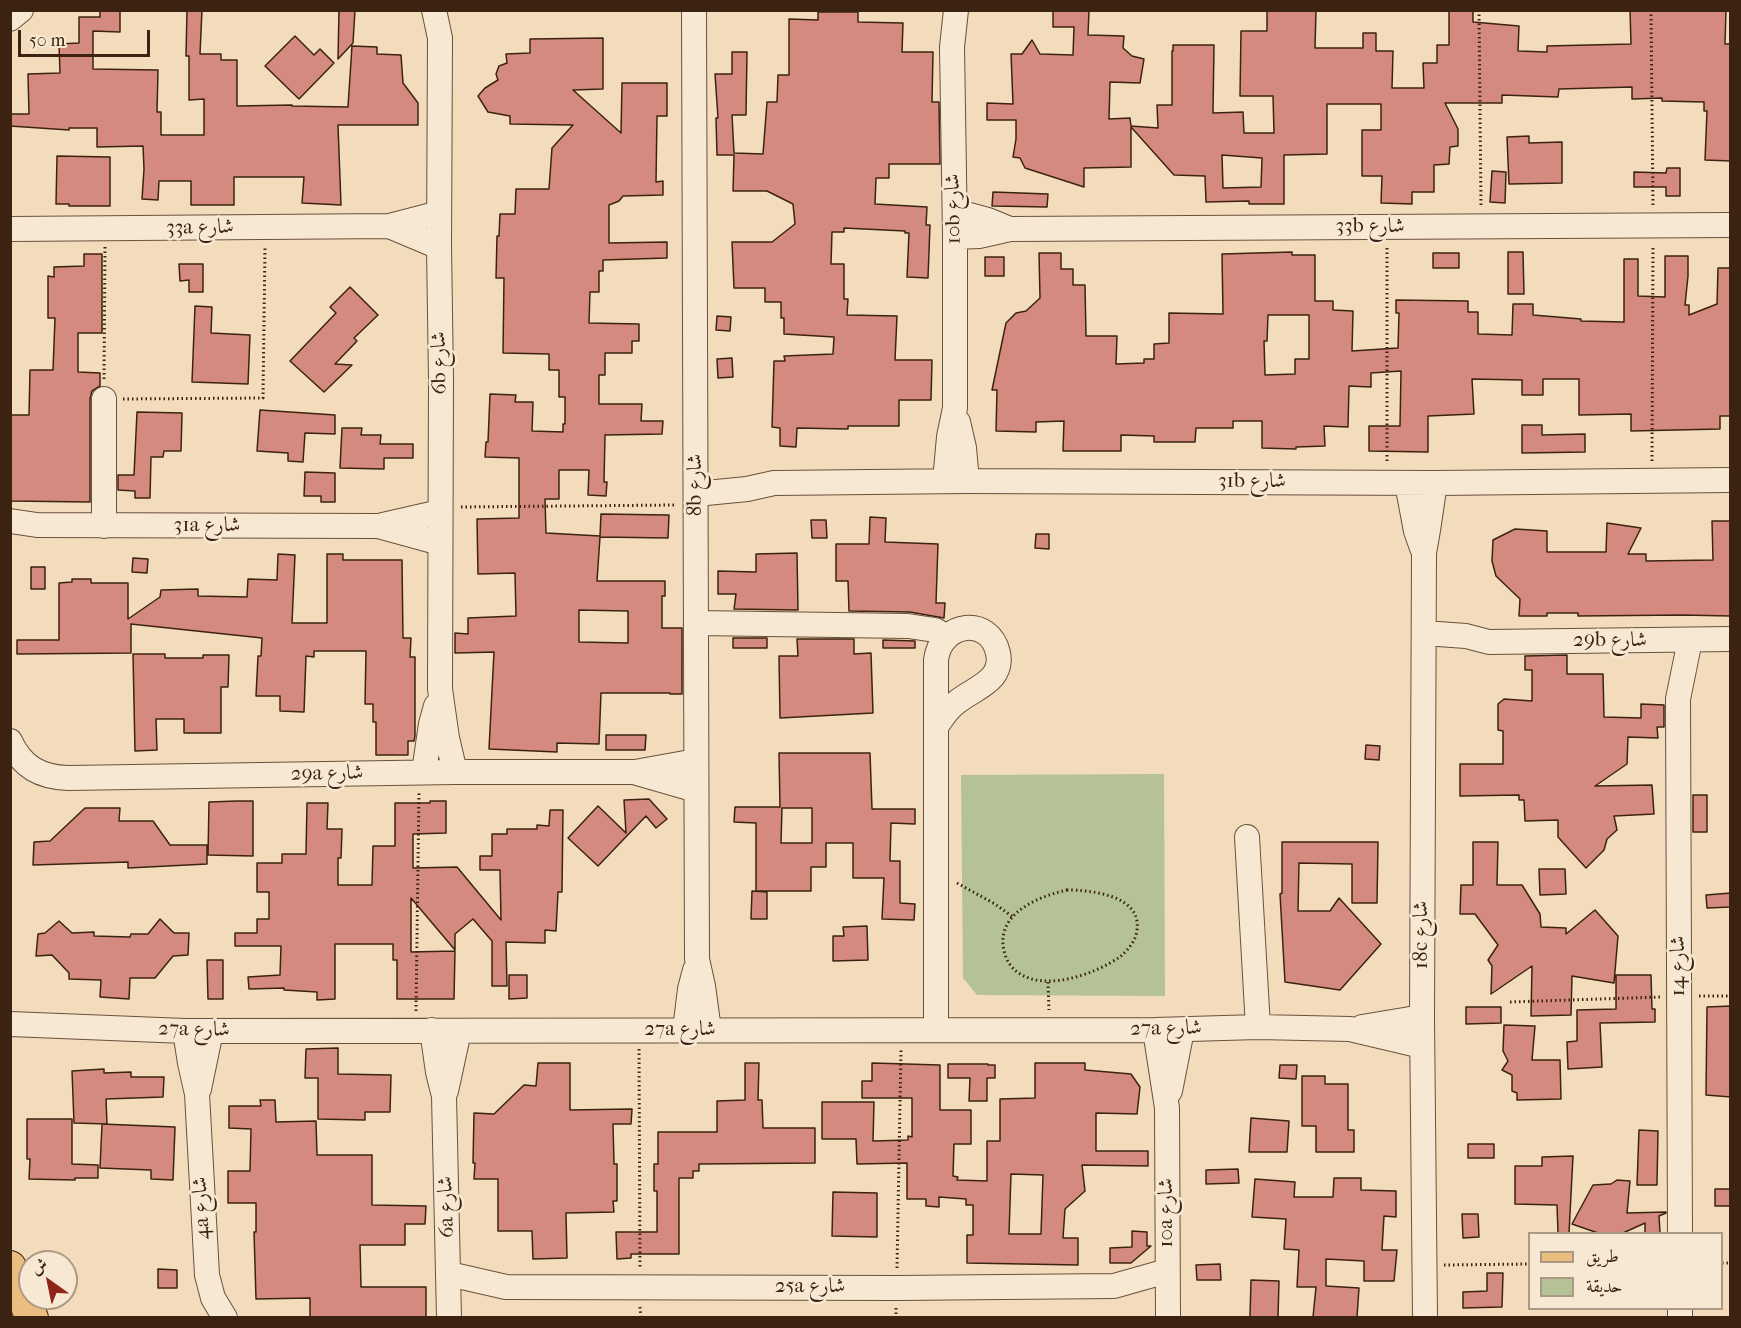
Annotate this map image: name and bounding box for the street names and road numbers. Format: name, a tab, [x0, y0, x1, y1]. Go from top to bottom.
street label: 10b شارع	[941, 173, 967, 245]
street label: 33b شارع	[1335, 214, 1405, 240]
street label: 33a شارع	[166, 215, 234, 241]
street label: 6b شارع	[427, 331, 453, 395]
street label: 8b شارع	[683, 454, 709, 516]
street label: 31b شارع	[1218, 469, 1286, 495]
street label: 31a شارع	[174, 513, 240, 539]
street label: 29b شارع	[1573, 628, 1647, 654]
street label: 29a شارع	[291, 761, 363, 787]
street label: 18c شارع	[1409, 901, 1435, 969]
street label: شارع 14	[1666, 936, 1692, 996]
street label: 27a شارع	[1130, 1016, 1202, 1042]
street label: 27a شارع	[158, 1017, 230, 1043]
street label: 27a شارع	[644, 1017, 716, 1043]
street label: 4a شارع	[188, 1176, 216, 1240]
street label: 6a شارع	[433, 1176, 461, 1238]
street label: 10a شارع	[1154, 1178, 1180, 1248]
street label: 25a شارع	[775, 1274, 845, 1300]

